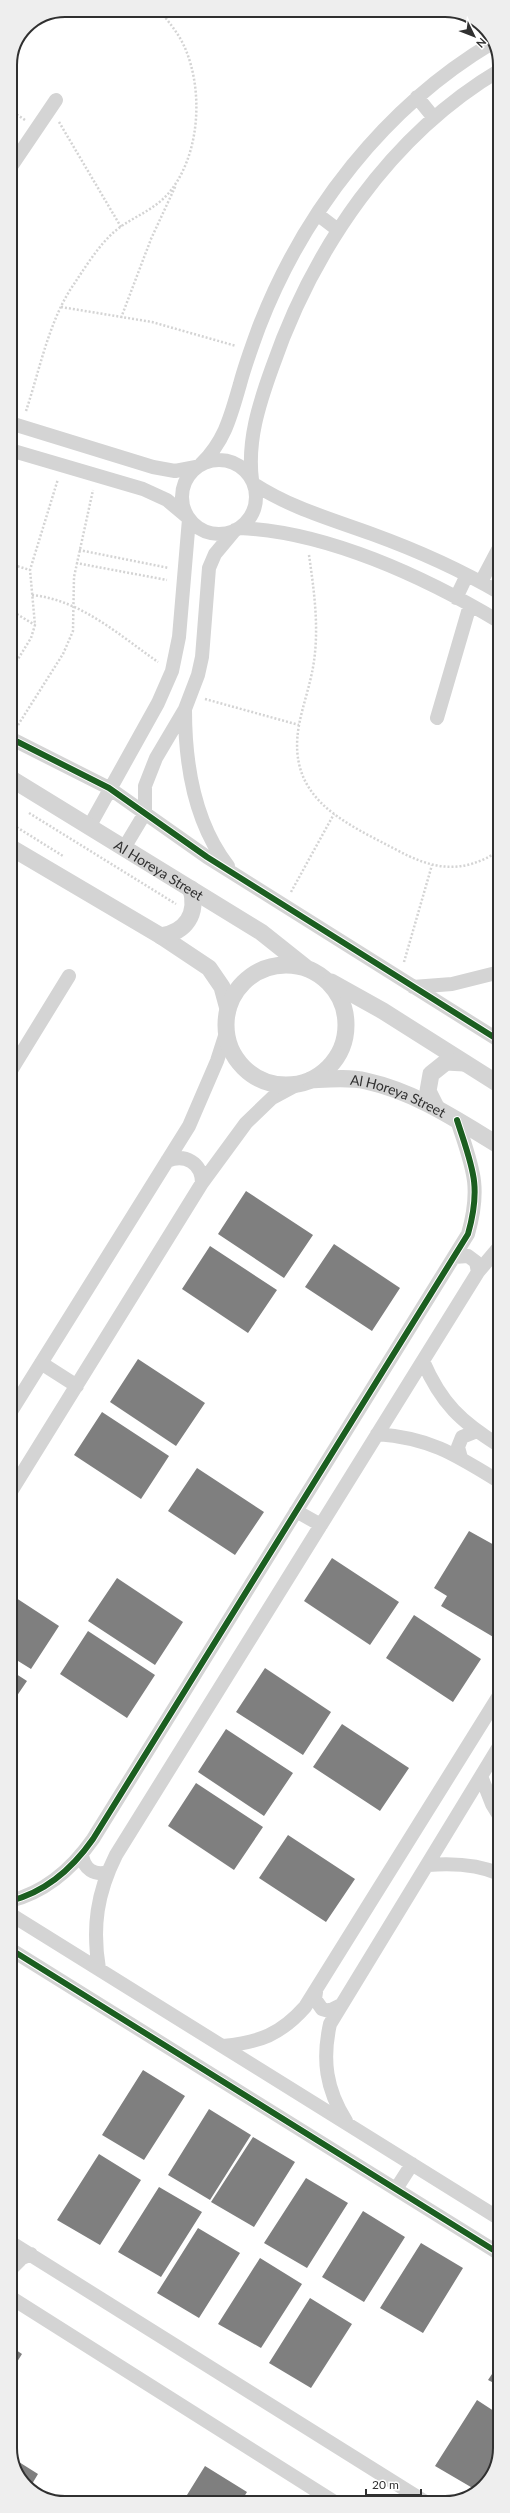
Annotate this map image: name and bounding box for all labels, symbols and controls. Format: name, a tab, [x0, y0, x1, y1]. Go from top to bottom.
north arrow	[454, 16, 494, 56]
text: N	[474, 36, 489, 51]
street label: Al Horeya Street	[112, 836, 207, 903]
street label: Al Horeya Street	[349, 1070, 449, 1120]
scale bar	[366, 2471, 421, 2497]
text: 20 m	[372, 2477, 399, 2492]

